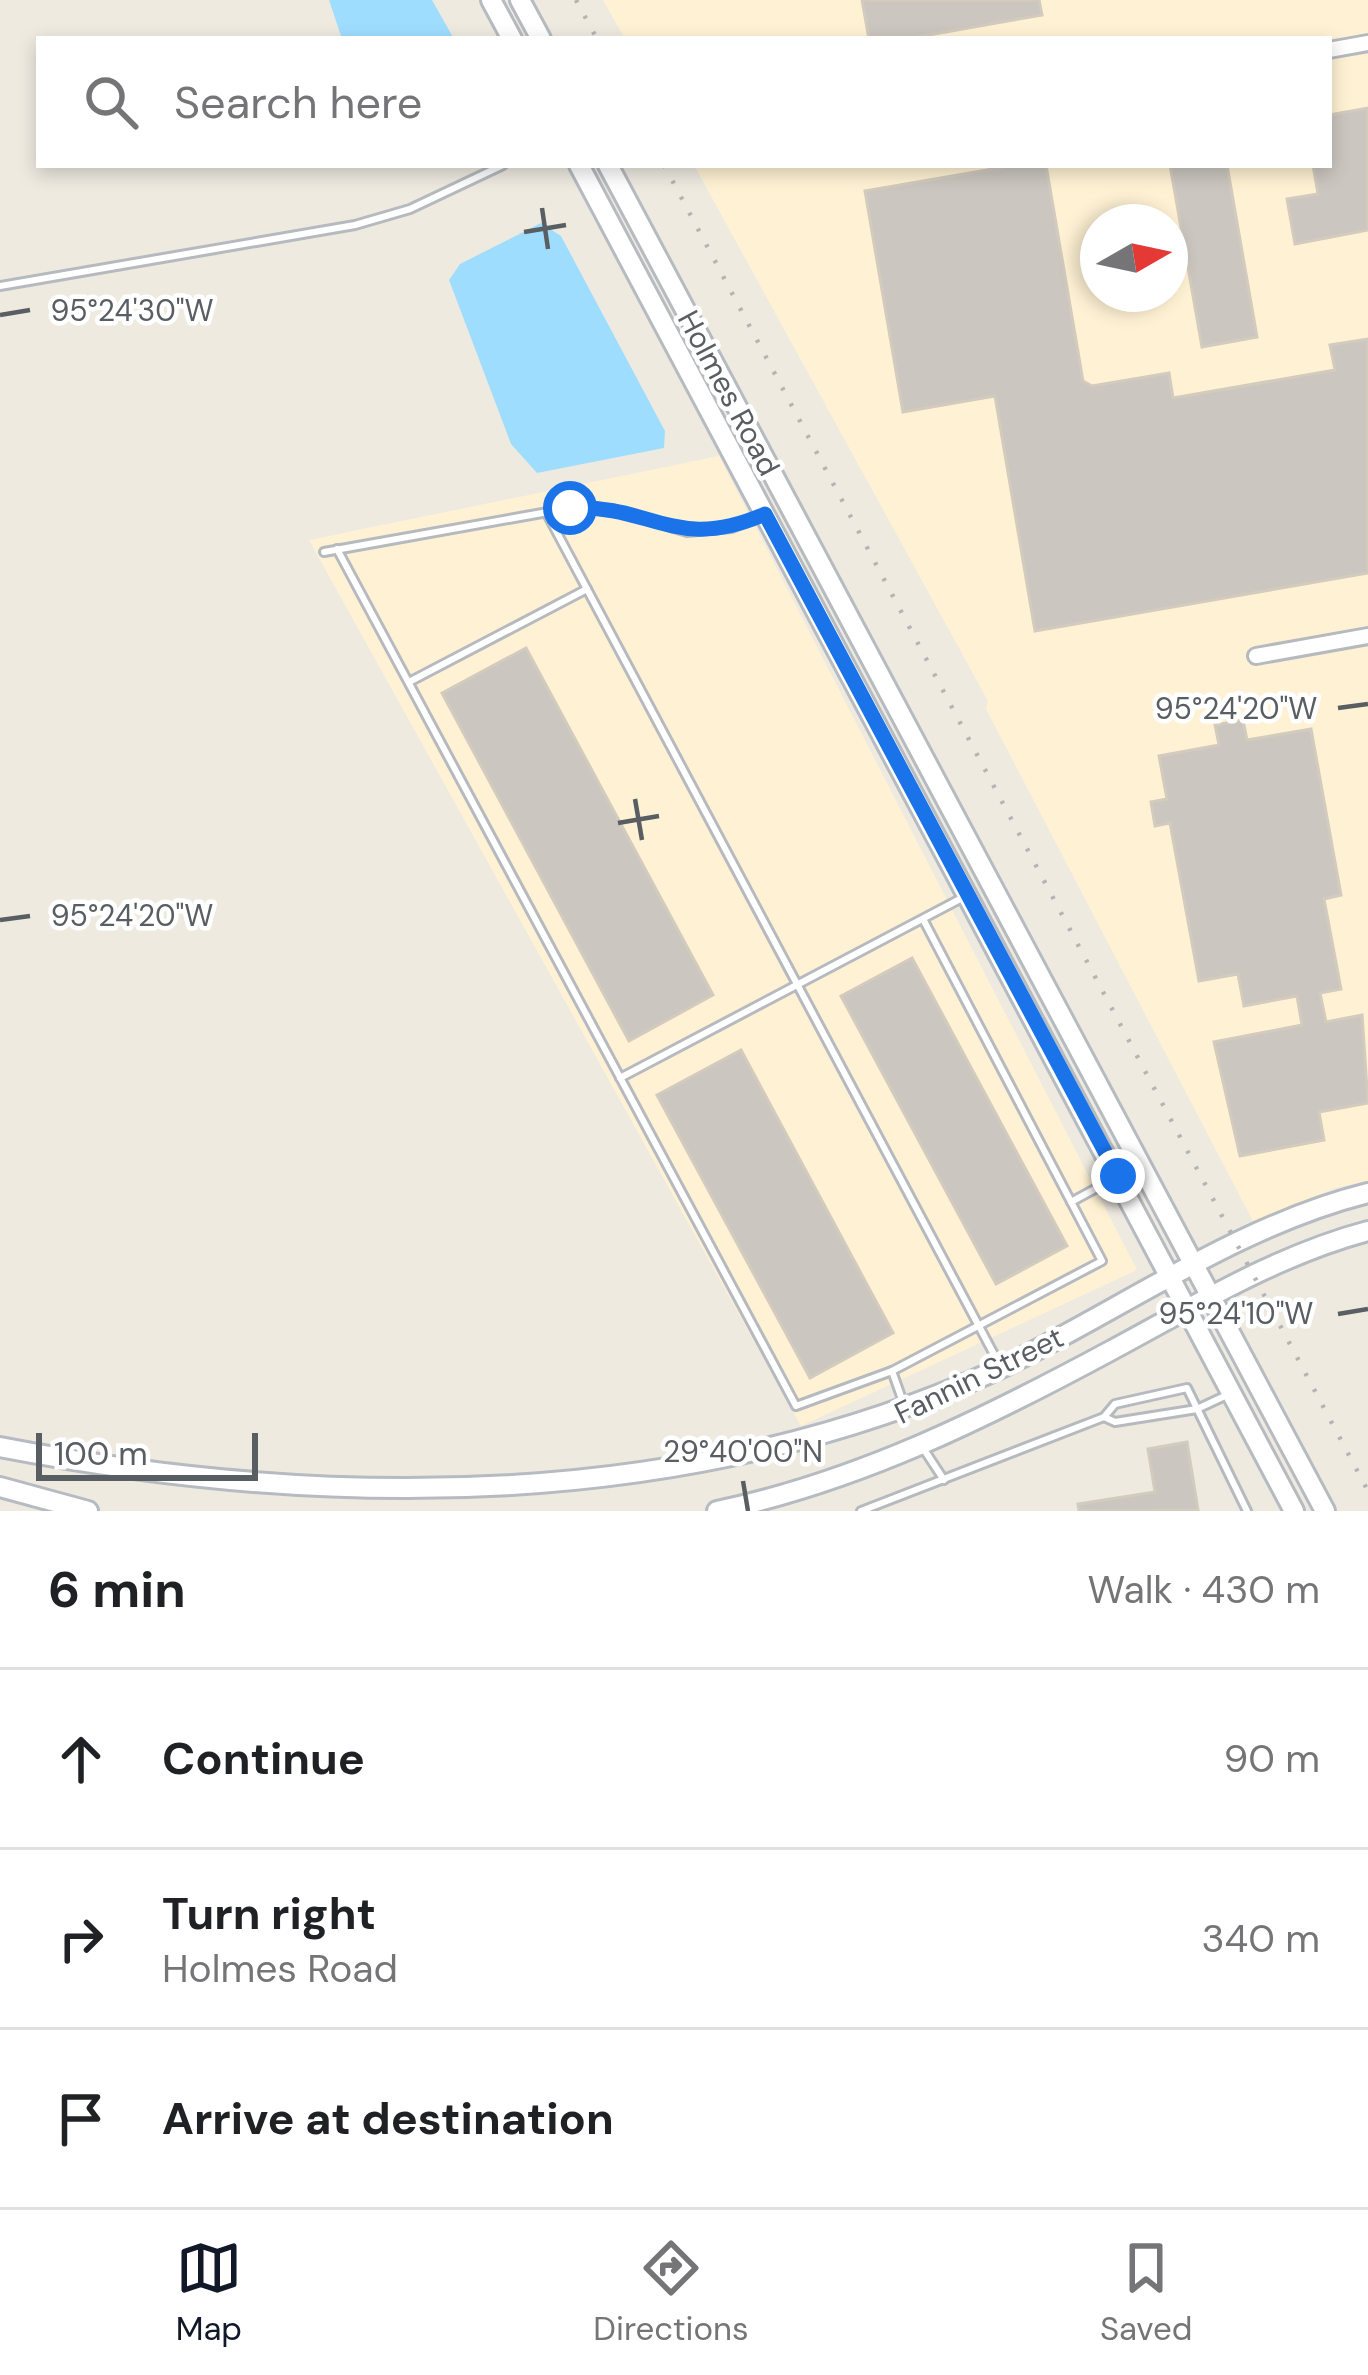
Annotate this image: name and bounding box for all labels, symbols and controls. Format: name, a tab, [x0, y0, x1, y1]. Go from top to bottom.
search box	[36, 36, 1332, 168]
icon: search	[78, 69, 144, 135]
text: Search here	[174, 73, 422, 132]
north arrow	[1080, 204, 1188, 312]
text: 95°24'30"W	[50, 291, 214, 330]
street label: Holmes Road	[669, 304, 789, 482]
route start	[543, 481, 597, 535]
text: 95°24'20"W	[1155, 689, 1317, 728]
text: 95°24'20"W	[51, 896, 213, 935]
route end	[1091, 1149, 1145, 1203]
text: 95°24'10"W	[1159, 1294, 1313, 1333]
street label: Fannin Street	[888, 1317, 1070, 1433]
scale bar	[36, 1427, 258, 1480]
text: 100 m	[54, 1432, 148, 1475]
text: 29°40'00"N	[663, 1432, 823, 1471]
text: 6 min	[48, 1556, 186, 1623]
text: Walk · 430 m	[1088, 1564, 1320, 1615]
icon: ahead	[48, 1726, 114, 1792]
text: Continue	[162, 1729, 365, 1788]
text: 90 m	[1224, 1733, 1320, 1784]
text: Turn right	[162, 1884, 376, 1943]
icon: right	[48, 1906, 114, 1972]
text: 340 m	[1201, 1913, 1320, 1964]
text: Holmes Road	[162, 1943, 398, 1994]
icon: arrive	[48, 2086, 114, 2152]
text: Arrive at destination	[162, 2089, 614, 2148]
tab: Map	[176, 2235, 242, 2350]
tab: Directions	[593, 2235, 749, 2350]
tab: Saved	[1100, 2235, 1192, 2350]

